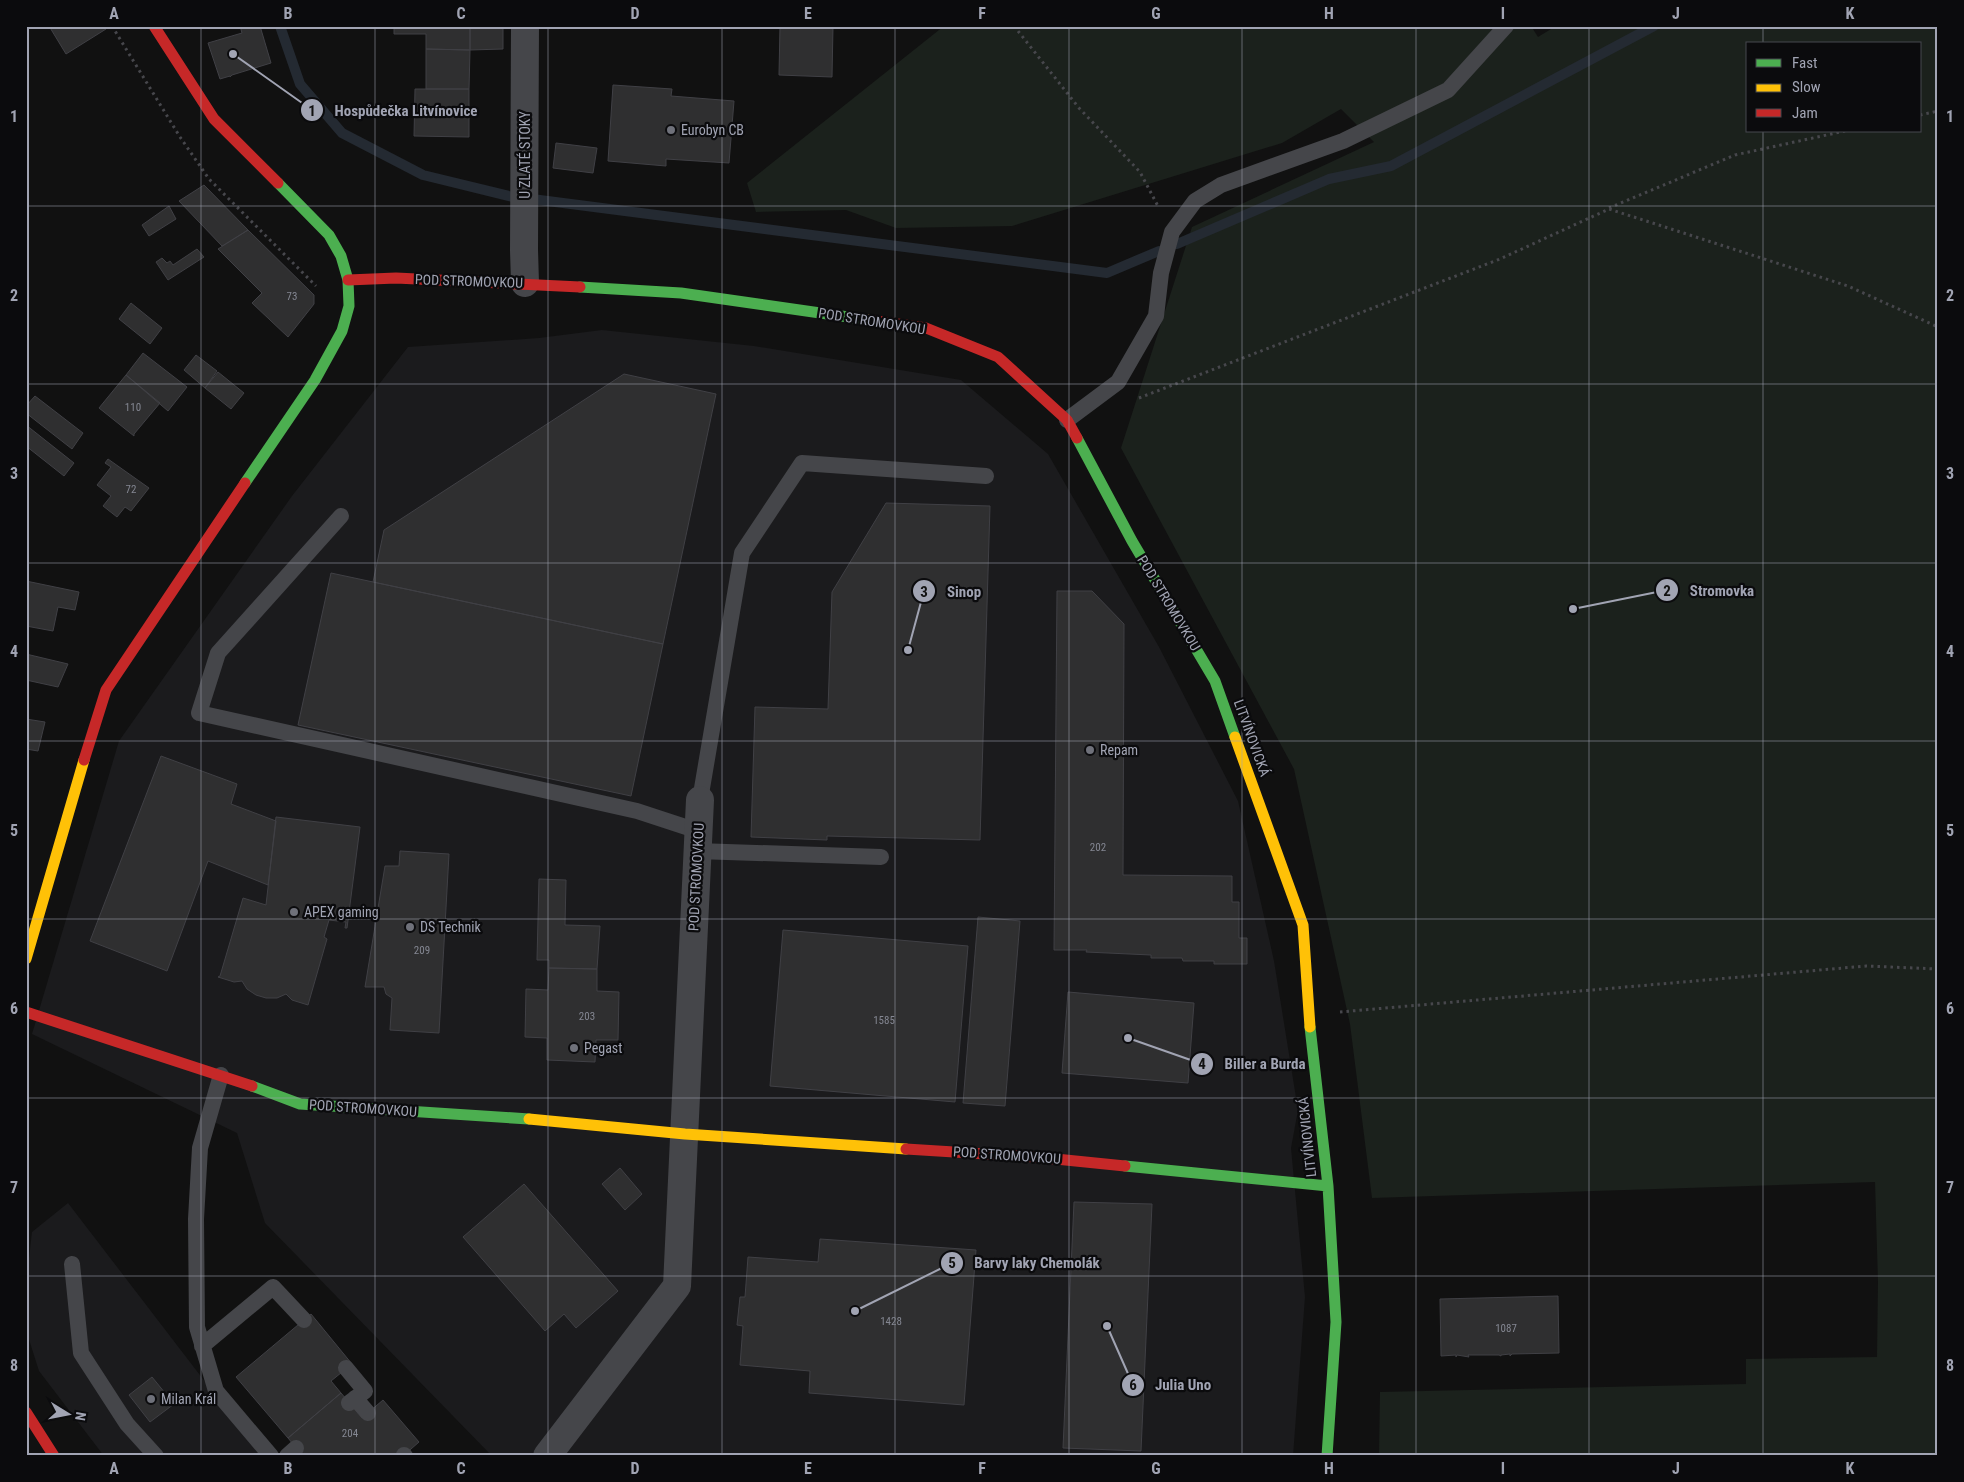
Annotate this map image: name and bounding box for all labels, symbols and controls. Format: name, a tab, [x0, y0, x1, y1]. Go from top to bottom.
text: A	[109, 4, 119, 23]
text: B	[284, 4, 293, 23]
text: C	[456, 4, 466, 23]
text: D	[630, 4, 640, 23]
text: E	[804, 4, 812, 23]
text: F	[978, 4, 986, 23]
text: G	[1151, 4, 1161, 23]
text: H	[1324, 4, 1334, 23]
text: I	[1501, 4, 1505, 23]
text: J	[1672, 4, 1680, 23]
text: K	[1846, 4, 1855, 23]
legend	[1746, 42, 1922, 132]
text: Fast	[1792, 54, 1817, 72]
text: Slow	[1792, 78, 1821, 96]
callout: Hospůdečka Litvínovice	[299, 95, 487, 125]
text: 1	[308, 102, 316, 120]
text: Hospůdečka Litvínovice	[334, 102, 478, 120]
text: Jam	[1792, 104, 1818, 122]
text: 1	[10, 107, 18, 126]
text: 1	[1946, 107, 1954, 126]
street label: U ZLATÉ STOKY	[516, 111, 533, 199]
place label: Eurobyn CB	[681, 122, 744, 138]
marker: Eurobyn CB	[665, 124, 677, 136]
street label: POD STROMOVKOU	[415, 271, 523, 291]
text: 2	[10, 286, 18, 305]
text: 2	[1946, 286, 1954, 305]
house number: 73	[287, 290, 297, 303]
street label: POD STROMOVKOU	[817, 305, 927, 337]
house number: 110	[125, 401, 141, 414]
text: 3	[10, 464, 18, 483]
text: 3	[1946, 464, 1954, 483]
house number: 72	[126, 483, 136, 496]
street label: POD STROMOVKOU	[1134, 553, 1204, 654]
callout: Stromovka	[1655, 575, 1764, 605]
callout: Sinop	[912, 576, 991, 606]
text: 2	[1663, 582, 1671, 600]
text: Stromovka	[1690, 582, 1754, 600]
text: 3	[920, 583, 928, 601]
text: Sinop	[947, 583, 981, 601]
text: 4	[10, 642, 18, 661]
text: 4	[1946, 642, 1954, 661]
street label: LITVÍNOVICKÁ	[1231, 697, 1274, 779]
place label: Repam	[1100, 742, 1138, 758]
marker: Repam	[1084, 744, 1096, 756]
text: 5	[10, 821, 18, 840]
text: 5	[1946, 821, 1954, 840]
street label: POD STROMOVKOU	[685, 822, 707, 931]
house number: 202	[1090, 841, 1106, 854]
place label: APEX gaming	[304, 904, 379, 920]
marker: APEX gaming	[288, 906, 300, 918]
place label: DS Technik	[420, 919, 482, 935]
marker: DS Technik	[404, 921, 416, 933]
house number: 209	[414, 944, 430, 957]
text: 6	[10, 999, 18, 1018]
text: 6	[1946, 999, 1954, 1018]
house number: 203	[579, 1010, 595, 1023]
house number: 1585	[873, 1014, 895, 1027]
place label: Pegast	[584, 1040, 622, 1056]
marker: Pegast	[568, 1042, 580, 1054]
callout: Biller a Burda	[1190, 1049, 1316, 1079]
text: 4	[1198, 1055, 1206, 1073]
text: Biller a Burda	[1225, 1055, 1306, 1073]
street label: POD STROMOVKOU	[308, 1096, 418, 1120]
street label: LITVÍNOVICKÁ	[1294, 1096, 1319, 1178]
street label: POD STROMOVKOU	[952, 1143, 1062, 1167]
text: 7	[10, 1178, 18, 1197]
text: 7	[1946, 1178, 1954, 1197]
callout: Barvy laky Chemolák	[939, 1248, 1110, 1278]
text: 5	[948, 1254, 956, 1272]
text: Barvy laky Chemolák	[974, 1254, 1100, 1272]
house number: 1428	[880, 1315, 902, 1328]
house number: 1087	[1495, 1322, 1517, 1335]
text: 8	[10, 1356, 18, 1375]
text: 8	[1946, 1356, 1954, 1375]
callout: Julia Uno	[1120, 1370, 1221, 1400]
text: 6	[1129, 1376, 1137, 1394]
text: Julia Uno	[1155, 1376, 1211, 1394]
north arrow	[42, 1390, 92, 1440]
place label: Milan Král	[161, 1391, 216, 1407]
marker: Milan Král	[145, 1393, 157, 1405]
text: N	[72, 1411, 89, 1422]
house number: 204	[342, 1427, 359, 1440]
text: A	[109, 1459, 119, 1478]
text: B	[284, 1459, 293, 1478]
text: C	[456, 1459, 466, 1478]
text: D	[630, 1459, 640, 1478]
text: E	[804, 1459, 812, 1478]
text: F	[978, 1459, 986, 1478]
text: G	[1151, 1459, 1161, 1478]
text: H	[1324, 1459, 1334, 1478]
text: I	[1501, 1459, 1505, 1478]
text: J	[1672, 1459, 1680, 1478]
text: K	[1846, 1459, 1855, 1478]

